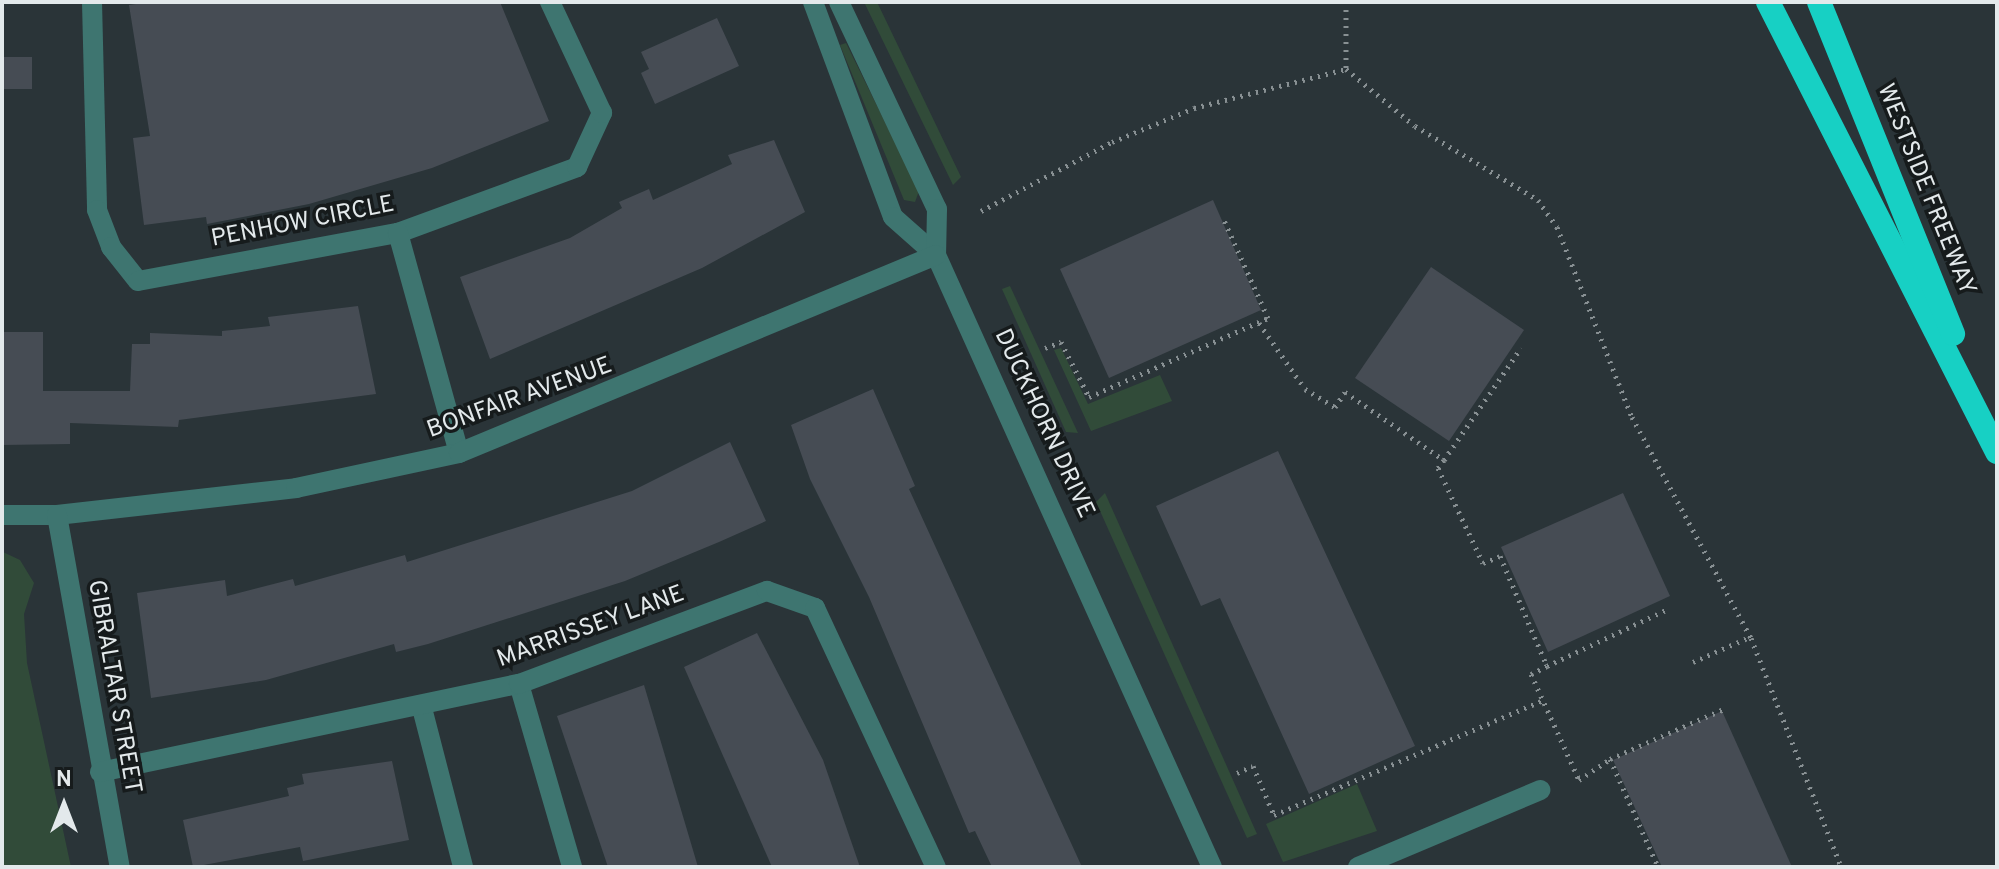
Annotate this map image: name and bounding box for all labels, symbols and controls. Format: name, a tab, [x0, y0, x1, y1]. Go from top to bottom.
street label: WESTSIDE FREEWAY	[1869, 80, 1981, 300]
street label: PENHOW CIRCLE	[209, 191, 397, 255]
street label: DUCKHORN DRIVE	[987, 325, 1099, 523]
street label: BONFAIR AVENUE	[423, 352, 617, 446]
street label: GIBRALTAR STREET	[80, 578, 146, 796]
street label: MARRISSEY LANE	[493, 581, 689, 675]
north arrow	[24, 765, 104, 845]
text: N	[56, 767, 72, 794]

